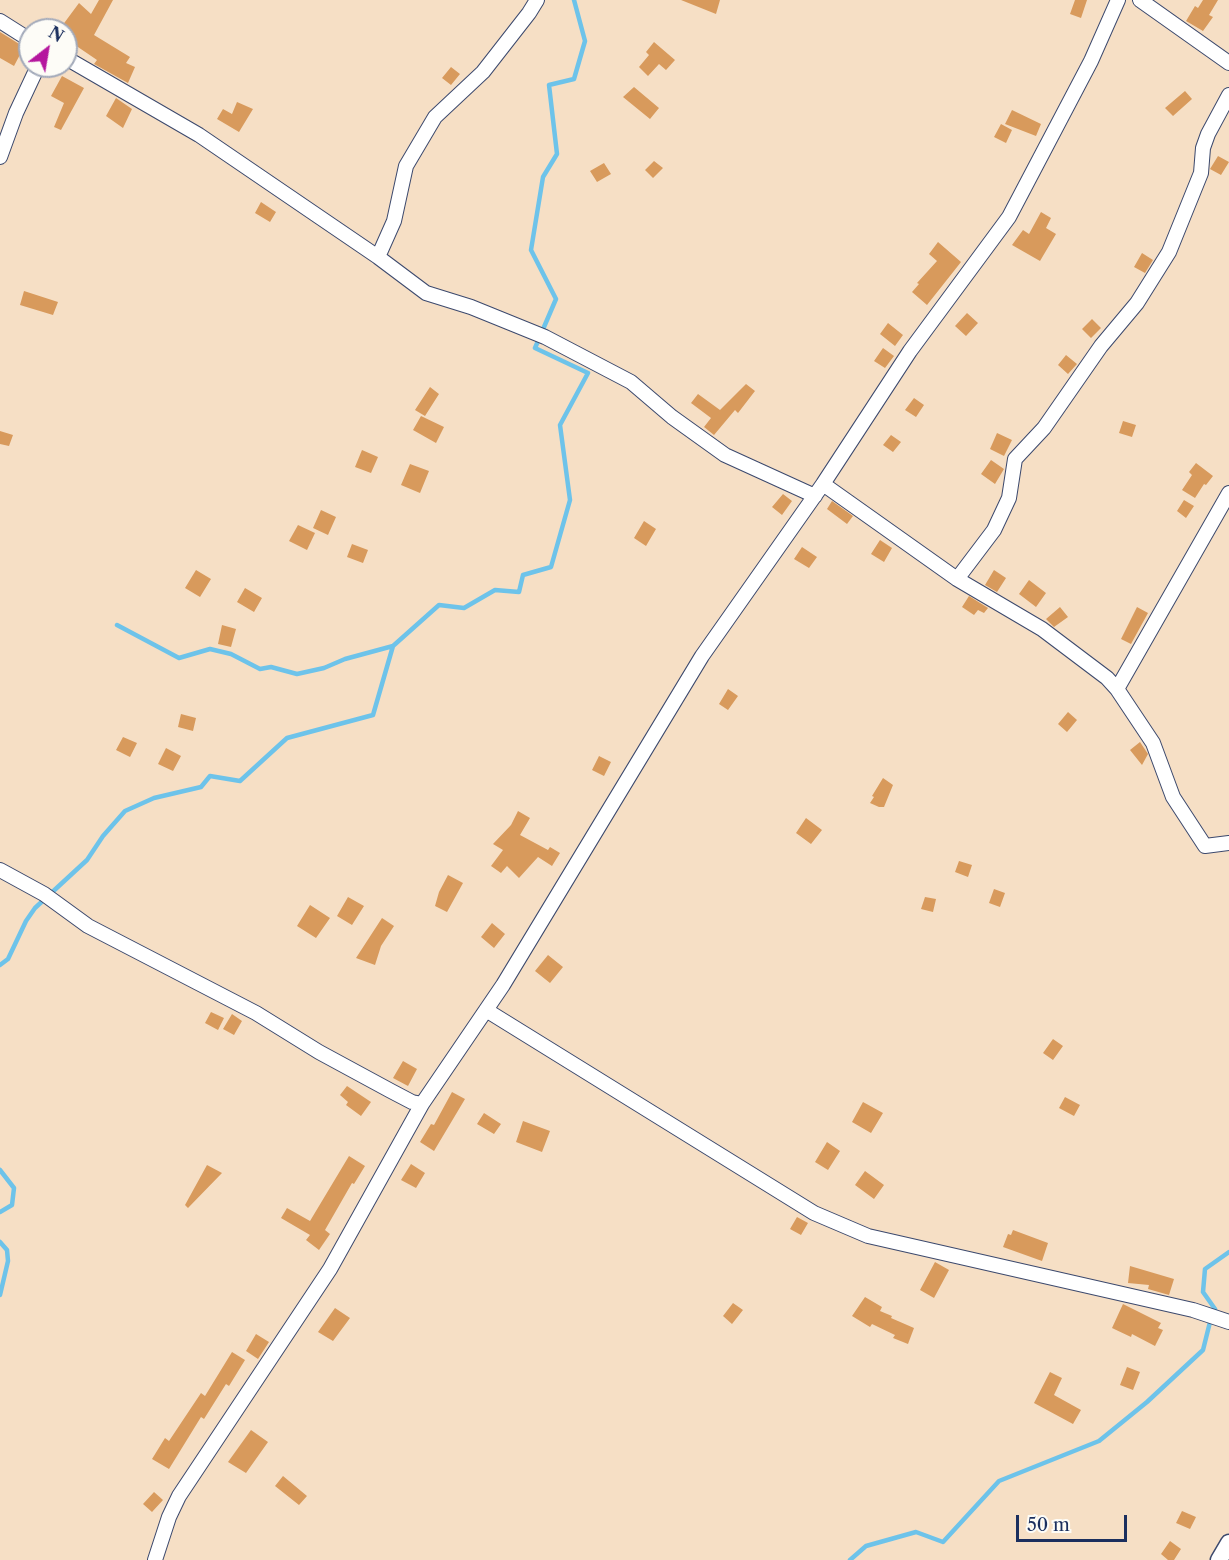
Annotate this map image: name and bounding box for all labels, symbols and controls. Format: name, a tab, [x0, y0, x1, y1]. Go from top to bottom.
north arrow	[18, 18, 78, 78]
text: N	[45, 22, 67, 46]
scale bar	[1019, 1503, 1130, 1541]
text: 50 m	[1027, 1514, 1070, 1536]

